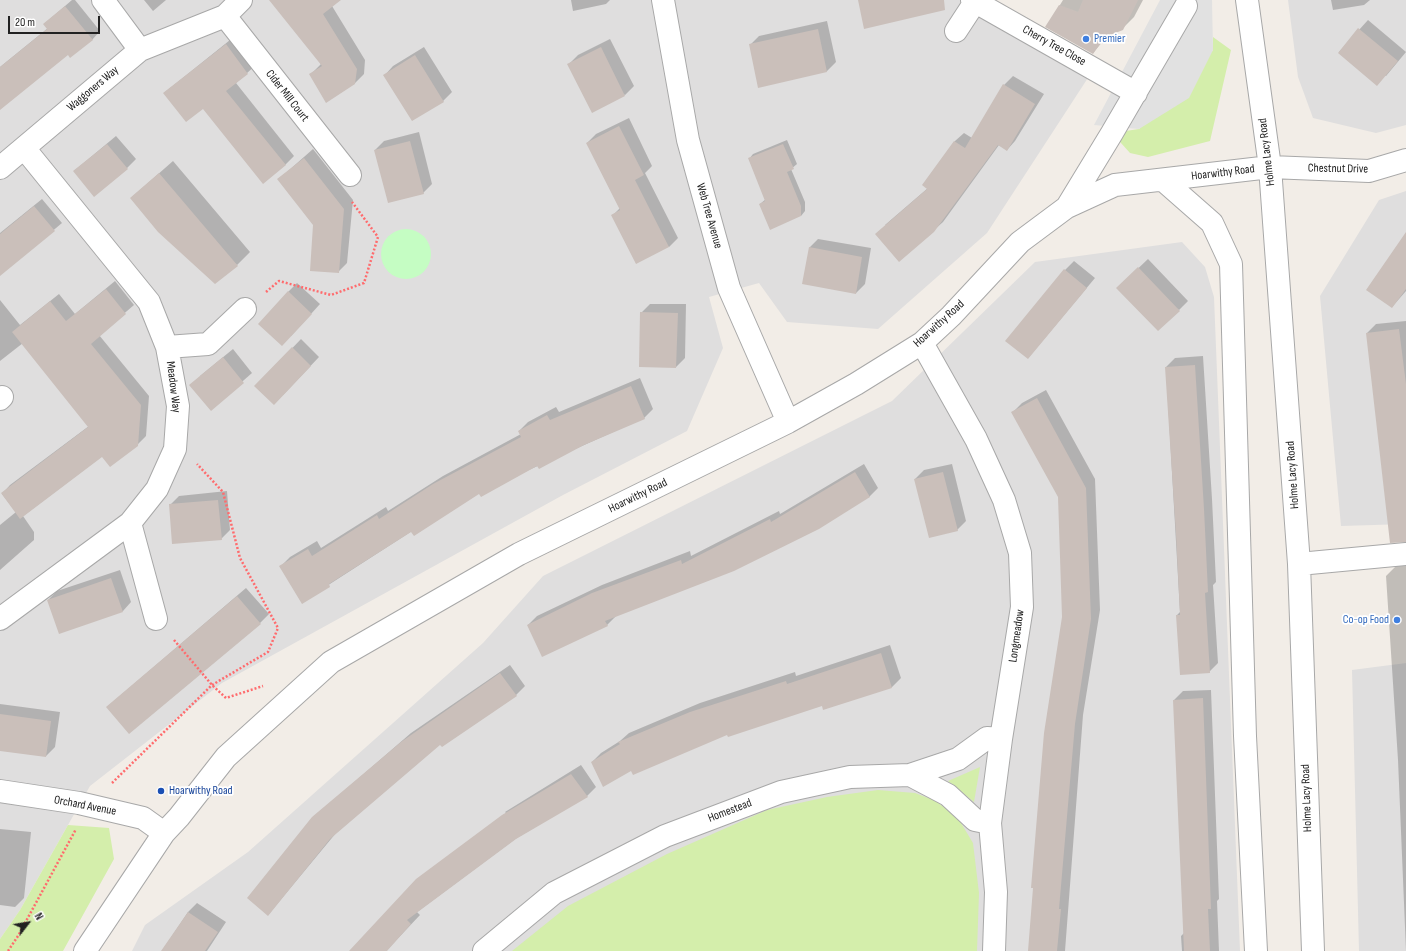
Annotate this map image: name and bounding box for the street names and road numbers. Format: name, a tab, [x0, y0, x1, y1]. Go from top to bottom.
street label: Cherry Tree Close	[1020, 23, 1088, 69]
street label: Waggoners Way	[64, 63, 122, 115]
street label: Cider Mill Court	[262, 67, 312, 125]
street label: Holme Lacy Road	[1256, 117, 1278, 187]
street label: Chestnut Drive	[1308, 161, 1368, 177]
street label: Hoarwithy Road	[1191, 162, 1255, 184]
street label: Web Tree Avenue	[693, 182, 725, 250]
street label: Hoarwithy Road	[911, 297, 967, 351]
street label: Meadow Way	[163, 360, 183, 414]
street label: Holme Lacy Road	[1283, 441, 1303, 509]
street label: Hoarwithy Road	[606, 476, 670, 516]
street label: Longmeadow	[1006, 609, 1028, 663]
street label: Holme Lacy Road	[1299, 764, 1315, 832]
street label: Orchard Avenue	[53, 793, 117, 819]
street label: Homestead	[706, 796, 754, 826]

